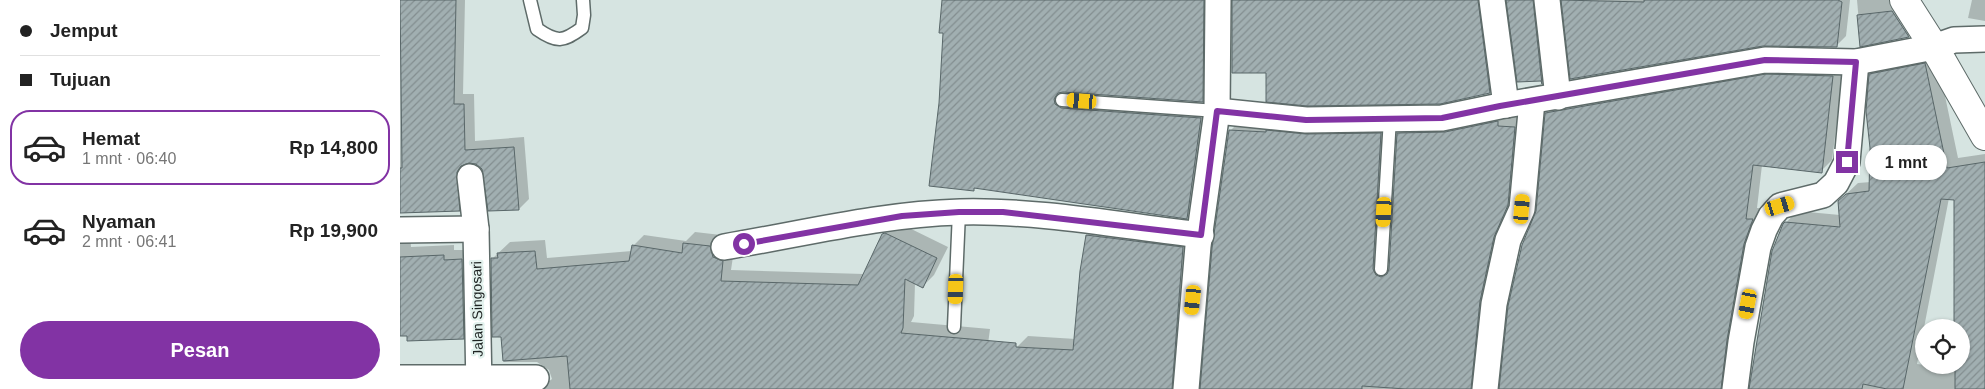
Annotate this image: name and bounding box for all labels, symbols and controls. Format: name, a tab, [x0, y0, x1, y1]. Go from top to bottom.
text: Jemput	[50, 20, 118, 41]
text: Tujuan	[50, 69, 111, 90]
car	[1066, 92, 1097, 110]
icon: car	[22, 125, 67, 170]
text: Hemat	[82, 128, 140, 149]
text: Rp 14,800	[289, 137, 378, 158]
callout: 1 mnt	[1864, 144, 1947, 180]
text: 1 mnt · 06:40	[82, 150, 176, 167]
route end	[1836, 151, 1858, 173]
text: 1 mnt	[1885, 154, 1927, 171]
car	[1513, 193, 1530, 225]
car	[1763, 194, 1796, 218]
car	[1375, 197, 1392, 227]
icon: car	[22, 208, 67, 253]
text: Nyaman	[82, 211, 156, 232]
text: Rp 19,900	[289, 220, 378, 241]
text: 2 mnt · 06:41	[82, 233, 176, 250]
route start	[733, 233, 755, 255]
street label: Jalan Singosari	[468, 261, 486, 357]
car	[947, 274, 964, 304]
car	[1183, 284, 1202, 316]
car	[1737, 288, 1758, 320]
map controls	[1915, 319, 1970, 374]
button: locate	[1915, 319, 1970, 374]
button: Pesan	[20, 321, 380, 379]

